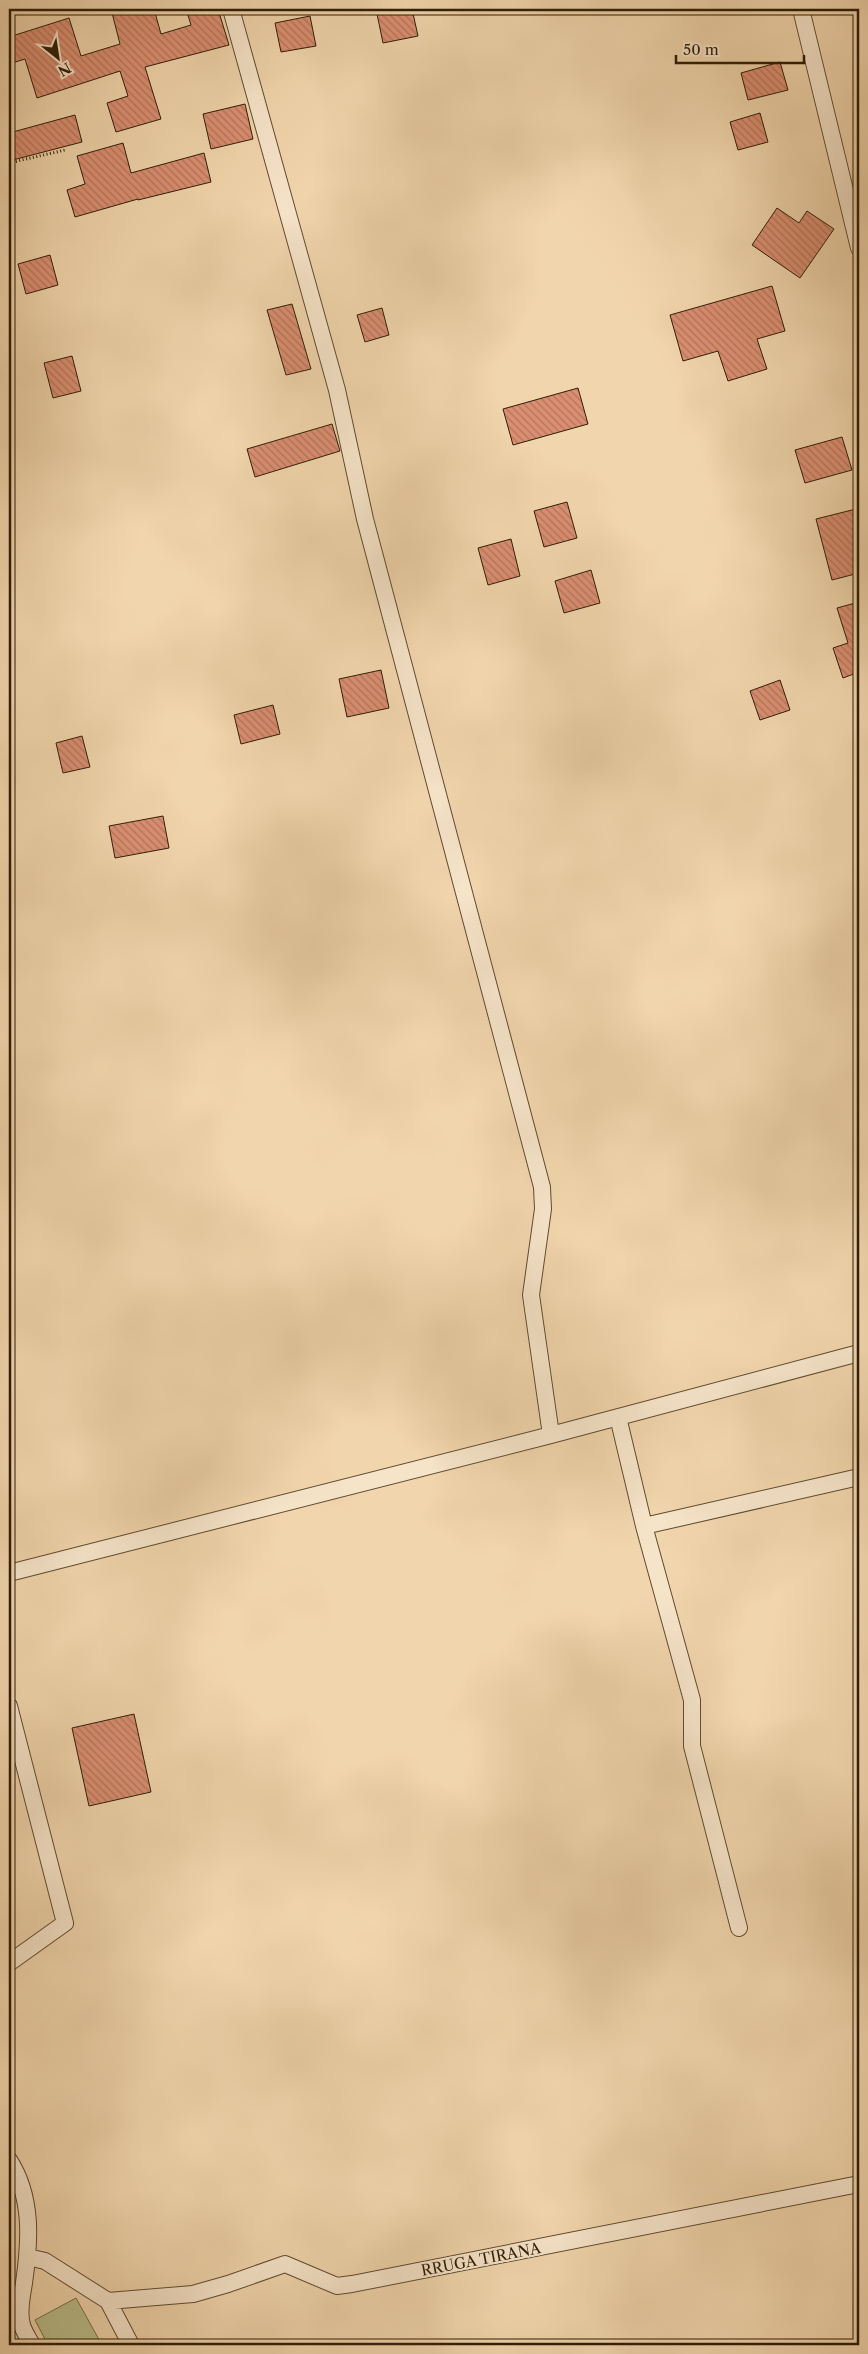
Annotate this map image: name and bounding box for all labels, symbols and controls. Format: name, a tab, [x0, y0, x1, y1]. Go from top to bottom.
north arrow	[32, 32, 82, 82]
scale bar	[676, 32, 803, 64]
text: 50 m	[683, 40, 719, 59]
text: N	[55, 58, 74, 80]
street label: RRUGA TIRANA	[419, 2238, 543, 2280]

